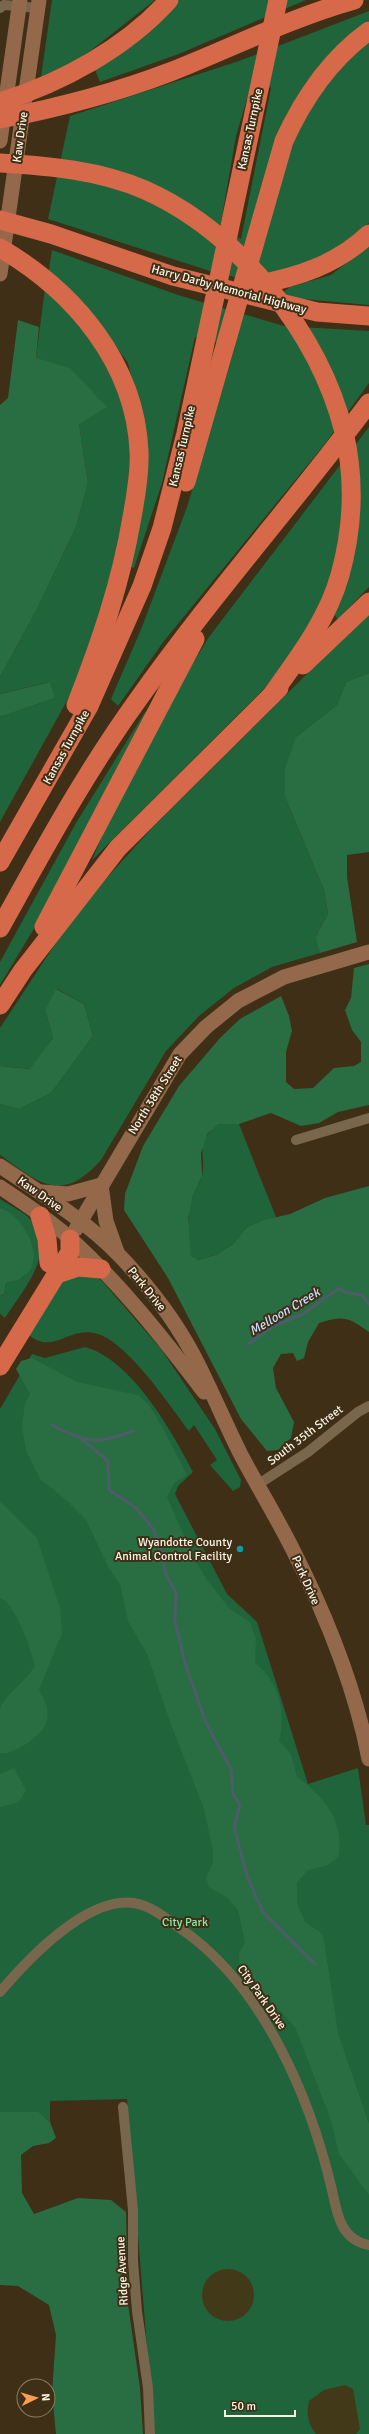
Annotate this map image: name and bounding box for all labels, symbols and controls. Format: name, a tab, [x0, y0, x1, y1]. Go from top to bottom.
street label: Kansas Turnpike	[235, 87, 266, 171]
street label: Kaw Drive	[10, 111, 31, 163]
street label: Harry Darby Memorial Highway	[150, 262, 308, 318]
street label: Kansas Turnpike	[166, 404, 199, 488]
street label: Kansas Turnpike	[40, 707, 93, 787]
street label: North 38th Street	[125, 1053, 186, 1137]
street label: Kaw Drive	[14, 1174, 65, 1215]
street label: Park Drive	[124, 1264, 169, 1314]
water label: Melloon Creek	[246, 1284, 324, 1339]
street label: South 35th Street	[265, 1402, 346, 1469]
place label: Wyandotte County Animal Control Facility	[115, 1535, 232, 1564]
marker: Wyandotte County Animal Control Facility	[235, 1544, 245, 1554]
street label: Park Drive	[288, 1553, 323, 1607]
park label: City Park	[162, 1915, 208, 1930]
street label: City Park Drive	[234, 1962, 289, 2033]
street label: Ridge Avenue	[113, 2236, 132, 2306]
north arrow	[16, 2378, 56, 2418]
scale bar	[225, 2392, 295, 2418]
text: N	[39, 2393, 52, 2402]
text: 50 m	[231, 2399, 256, 2414]

